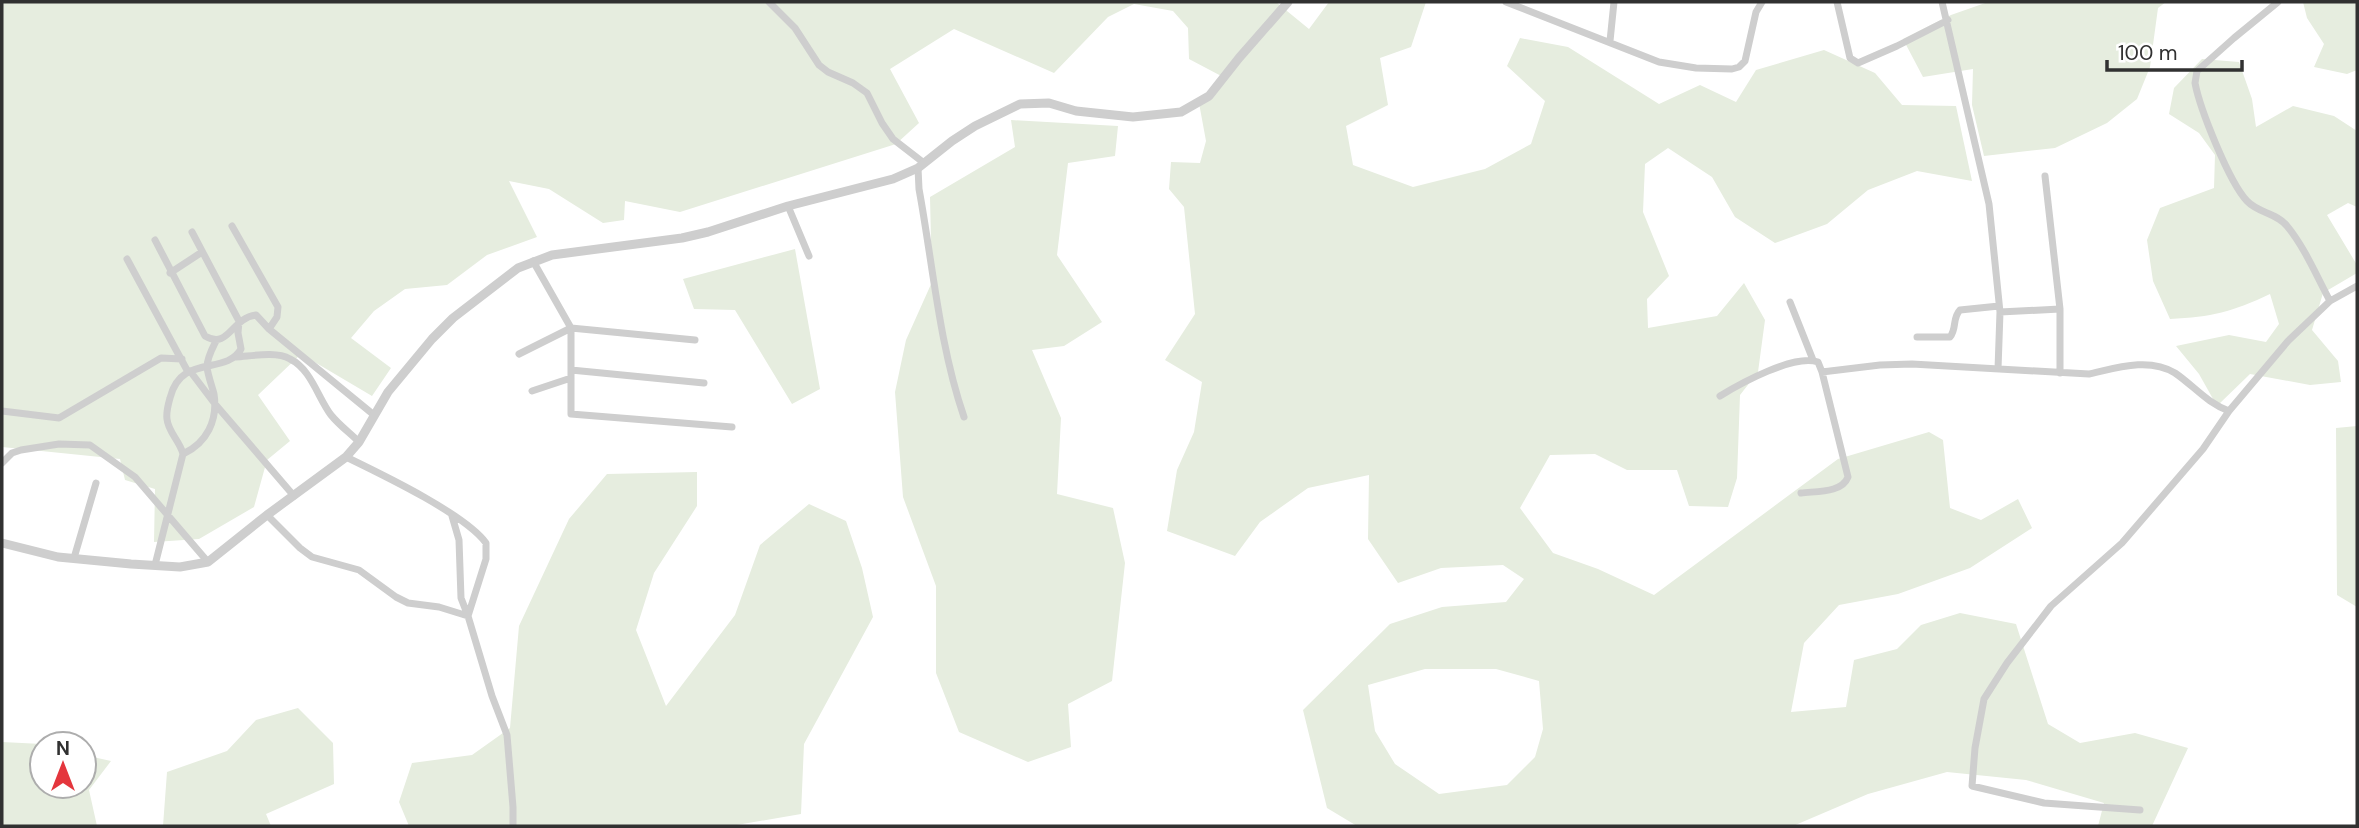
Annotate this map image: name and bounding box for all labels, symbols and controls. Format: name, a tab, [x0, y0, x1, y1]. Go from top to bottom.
scale bar	[2107, 28, 2242, 72]
text: 100 m	[2118, 39, 2178, 67]
north arrow	[28, 730, 98, 800]
text: N	[56, 736, 70, 761]

